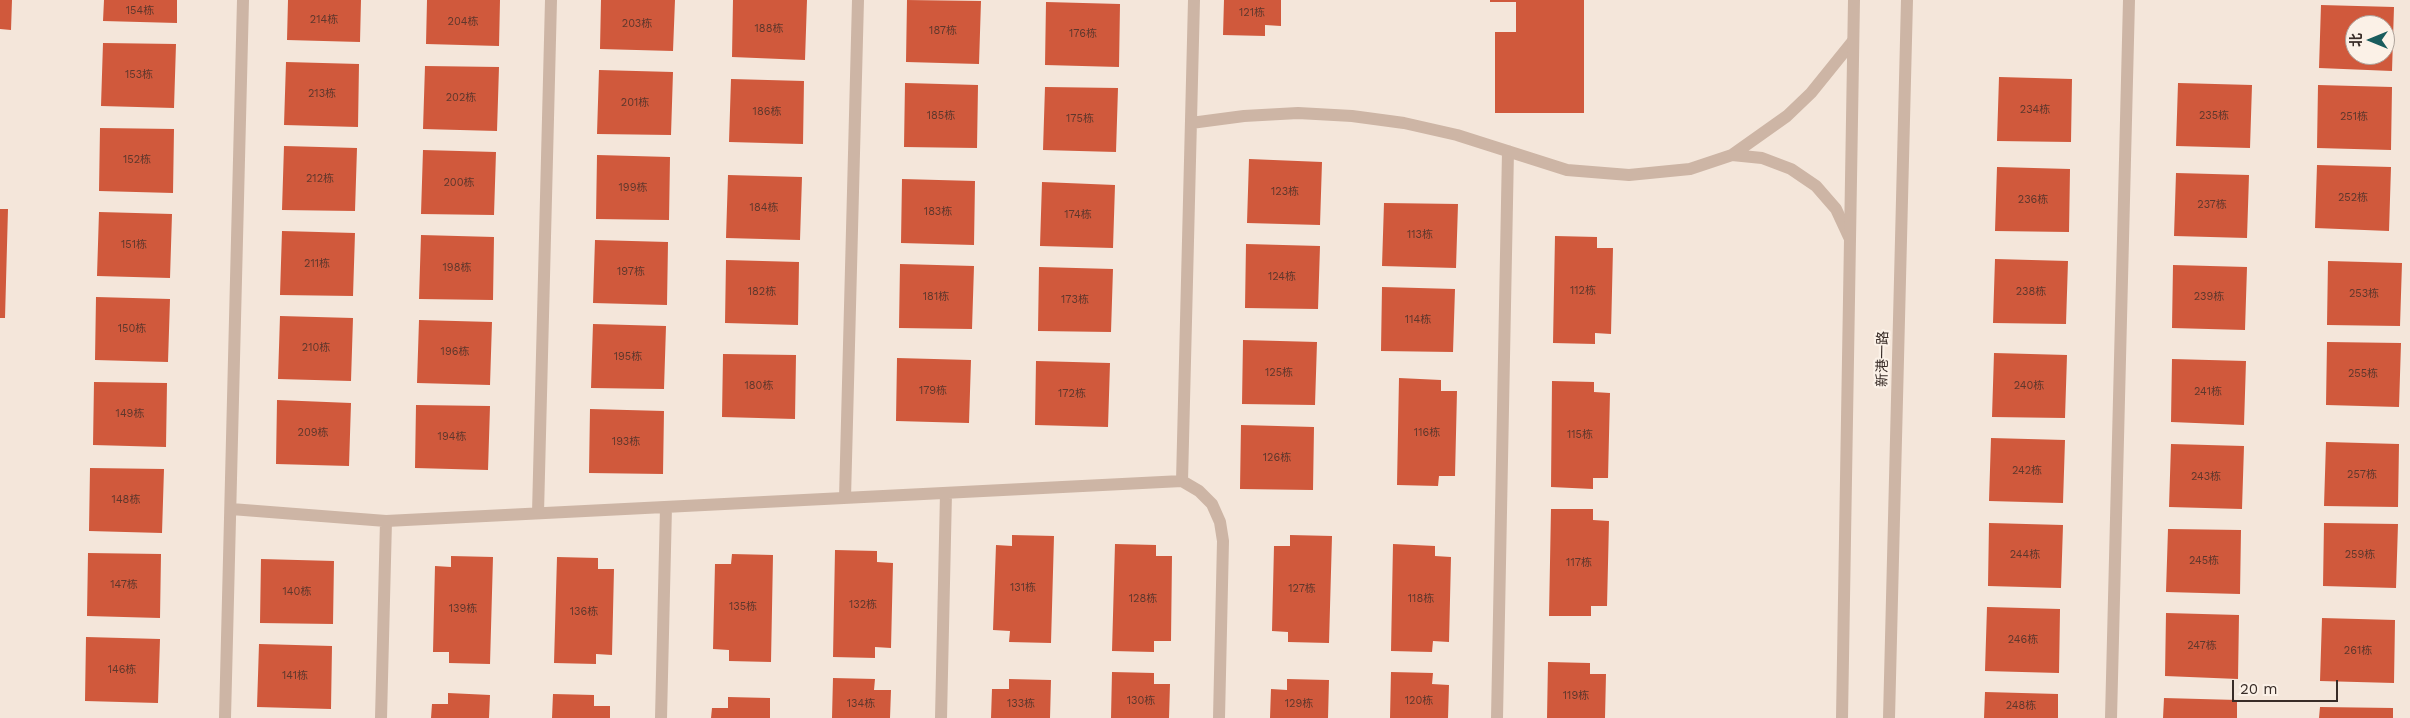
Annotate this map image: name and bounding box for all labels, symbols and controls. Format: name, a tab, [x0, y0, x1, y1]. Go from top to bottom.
house number: 154栋	[126, 4, 154, 18]
house number: 121栋	[1239, 6, 1265, 20]
house number: 214栋	[310, 13, 338, 27]
house number: 204栋	[448, 15, 478, 29]
north arrow	[2345, 15, 2395, 65]
house number: 203栋	[622, 17, 652, 31]
house number: 188栋	[755, 22, 783, 36]
house number: 187栋	[929, 24, 957, 38]
house number: 176栋	[1069, 27, 1097, 41]
text: 北	[2348, 33, 2364, 47]
house number: 153栋	[125, 68, 153, 82]
house number: 213栋	[308, 87, 336, 101]
house number: 202栋	[446, 91, 476, 105]
house number: 201栋	[621, 96, 649, 110]
house number: 234栋	[2020, 103, 2050, 117]
house number: 186栋	[753, 105, 781, 119]
house number: 185栋	[927, 109, 955, 123]
house number: 235栋	[2199, 109, 2229, 123]
house number: 251栋	[2340, 110, 2368, 124]
house number: 175栋	[1066, 112, 1094, 126]
house number: 152栋	[123, 153, 151, 167]
house number: 212栋	[306, 172, 334, 186]
house number: 200栋	[443, 176, 475, 190]
house number: 199栋	[619, 181, 647, 195]
house number: 123栋	[1271, 185, 1299, 199]
house number: 252栋	[2338, 191, 2368, 205]
house number: 236栋	[2018, 193, 2048, 207]
house number: 237栋	[2197, 198, 2227, 212]
house number: 184栋	[750, 201, 778, 215]
house number: 183栋	[924, 205, 952, 219]
house number: 174栋	[1064, 208, 1092, 222]
house number: 113栋	[1407, 228, 1433, 242]
house number: 151栋	[121, 238, 147, 252]
house number: 211栋	[304, 257, 330, 271]
house number: 198栋	[443, 261, 471, 275]
house number: 197栋	[617, 265, 645, 279]
house number: 124栋	[1268, 270, 1296, 284]
house number: 112栋	[1570, 284, 1596, 298]
house number: 182栋	[748, 285, 776, 299]
house number: 238栋	[2016, 285, 2046, 299]
house number: 253栋	[2349, 287, 2379, 301]
house number: 181栋	[923, 290, 949, 304]
house number: 239栋	[2194, 290, 2224, 304]
house number: 173栋	[1061, 293, 1089, 307]
house number: 114栋	[1405, 313, 1431, 327]
house number: 150栋	[118, 322, 146, 336]
street label: 新港一路	[1874, 331, 1892, 387]
house number: 210栋	[302, 341, 330, 355]
house number: 196栋	[441, 345, 469, 359]
house number: 195栋	[614, 350, 642, 364]
house number: 125栋	[1265, 366, 1293, 380]
house number: 255栋	[2348, 367, 2378, 381]
house number: 180栋	[745, 379, 773, 393]
house number: 240栋	[2014, 379, 2044, 393]
house number: 179栋	[919, 384, 947, 398]
house number: 241栋	[2194, 385, 2222, 399]
house number: 172栋	[1058, 387, 1086, 401]
house number: 149栋	[116, 407, 144, 421]
house number: 209栋	[297, 426, 329, 440]
house number: 116栋	[1414, 426, 1440, 440]
house number: 115栋	[1567, 428, 1593, 442]
house number: 194栋	[438, 430, 466, 444]
house number: 193栋	[612, 435, 640, 449]
house number: 126栋	[1263, 451, 1291, 465]
house number: 242栋	[2012, 464, 2042, 478]
house number: 257栋	[2347, 468, 2377, 482]
house number: 243栋	[2191, 470, 2221, 484]
house number: 148栋	[112, 493, 140, 507]
house number: 244栋	[2010, 548, 2040, 562]
house number: 259栋	[2345, 548, 2375, 562]
house number: 245栋	[2189, 554, 2219, 568]
house number: 117栋	[1566, 556, 1592, 570]
house number: 147栋	[110, 578, 138, 592]
house number: 131栋	[1010, 581, 1036, 595]
house number: 127栋	[1288, 582, 1316, 596]
house number: 140栋	[283, 585, 311, 599]
house number: 128栋	[1129, 592, 1157, 606]
house number: 118栋	[1408, 592, 1434, 606]
house number: 132栋	[849, 598, 877, 612]
house number: 135栋	[729, 600, 757, 614]
house number: 139栋	[449, 602, 477, 616]
house number: 136栋	[570, 605, 598, 619]
house number: 246栋	[2008, 633, 2038, 647]
house number: 247栋	[2187, 639, 2217, 653]
house number: 261栋	[2344, 644, 2372, 658]
house number: 146栋	[108, 663, 136, 677]
house number: 141栋	[282, 669, 308, 683]
scale bar	[2235, 670, 2341, 702]
text: 20 m	[2240, 680, 2278, 698]
house number: 119栋	[1563, 689, 1589, 703]
house number: 130栋	[1127, 694, 1155, 708]
house number: 120栋	[1405, 694, 1433, 708]
house number: 134栋	[847, 697, 875, 711]
house number: 133栋	[1007, 697, 1035, 711]
house number: 129栋	[1285, 697, 1313, 711]
house number: 248栋	[2006, 699, 2036, 713]

